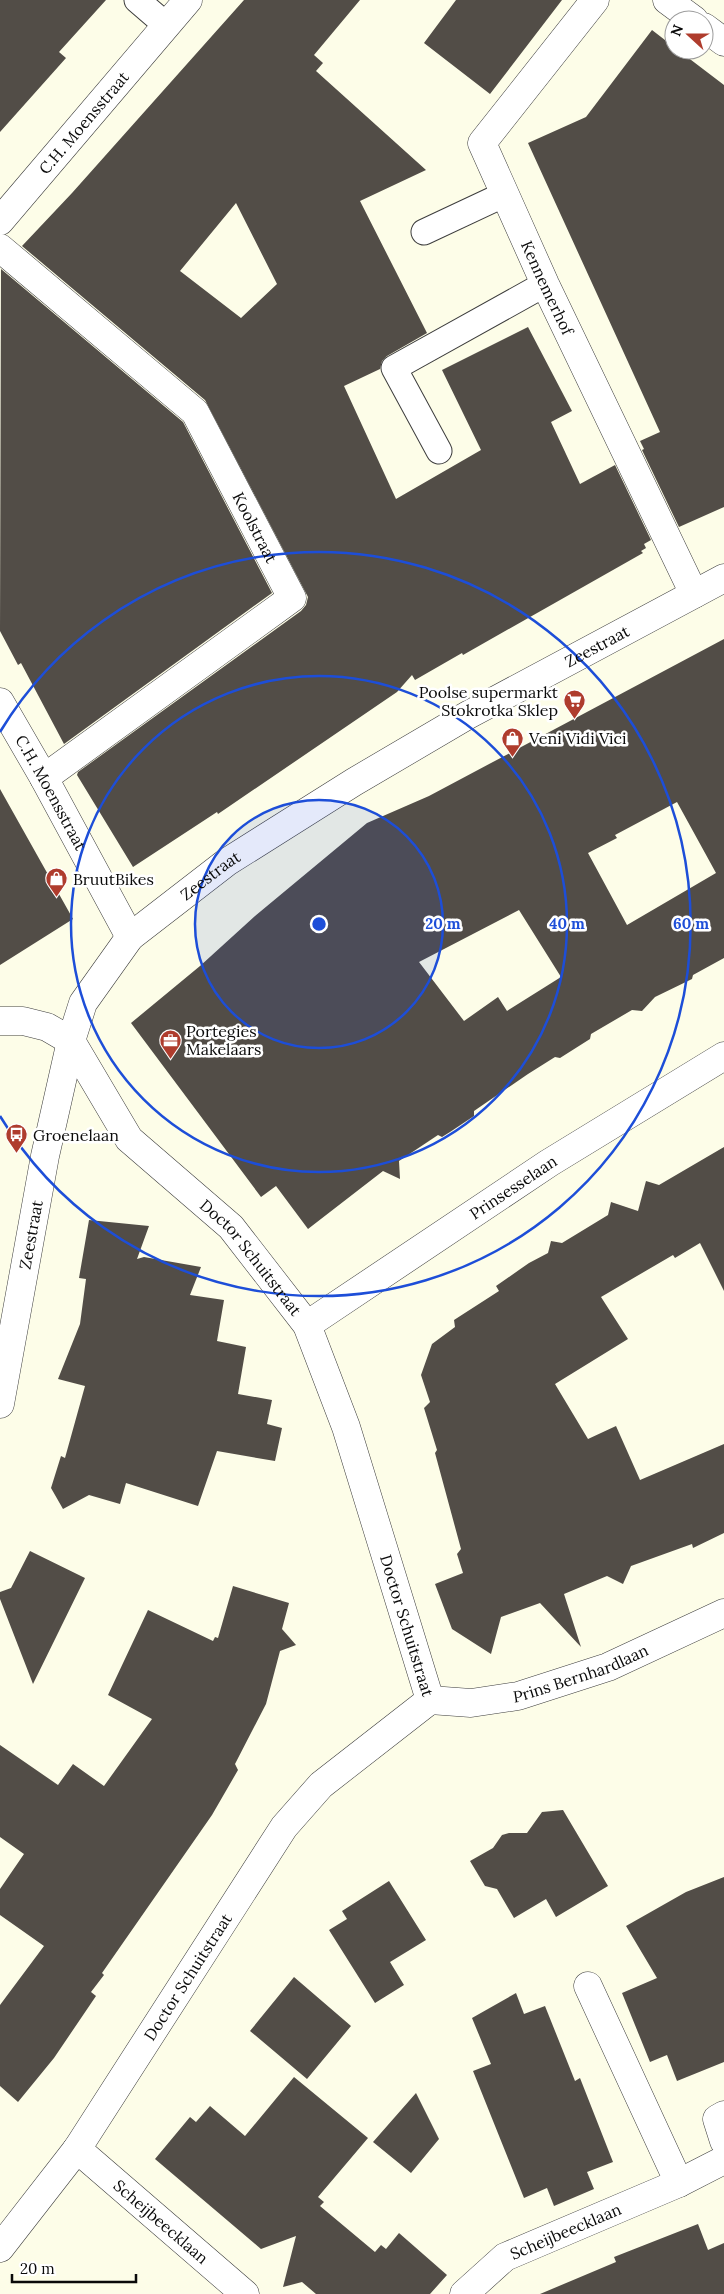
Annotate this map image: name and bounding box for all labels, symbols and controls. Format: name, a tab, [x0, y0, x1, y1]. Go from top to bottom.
north arrow	[664, 10, 714, 60]
text: N	[667, 22, 687, 39]
street label: C.H. Moensstraat	[34, 67, 133, 178]
street label: Kennemerhof	[517, 237, 579, 339]
street label: Koolstraat	[229, 489, 282, 567]
street label: Zeestraat	[561, 620, 633, 671]
place label: Poolse supermarkt Stokrotka Sklep	[419, 682, 559, 720]
supermarket icon: Poolse supermarkt Stokrotka Sklep	[562, 689, 586, 720]
shop icon: Veni Vidi Vici	[501, 726, 525, 757]
place label: Veni Vidi Vici	[528, 728, 627, 748]
street label: C.H. Moensstraat	[11, 731, 91, 854]
street label: Zeestraat	[176, 846, 245, 904]
shop icon: BruutBikes	[45, 867, 69, 898]
place label: BruutBikes	[73, 869, 154, 889]
text: 20 m	[425, 914, 461, 933]
text: 40 m	[549, 914, 585, 933]
text: 60 m	[673, 914, 709, 933]
centre of rings	[310, 915, 328, 933]
place label: Portegies Makelaars	[186, 1021, 261, 1059]
office icon: Portegies Makelaars	[158, 1028, 182, 1059]
bus stop icon: Groenelaan	[5, 1123, 29, 1154]
place label: Groenelaan	[33, 1125, 119, 1145]
street label: Prinsesselaan	[466, 1150, 561, 1223]
street label: Doctor Schuitstraat	[196, 1195, 307, 1320]
street label: Zeestraat	[15, 1198, 47, 1271]
street label: Doctor Schuitstraat	[376, 1552, 439, 1700]
street label: Prins Bernhardlaan	[512, 1640, 652, 1707]
street label: Doctor Schuitstraat	[139, 1909, 236, 2044]
street label: Scheijbeecklaan	[110, 2175, 213, 2268]
street label: Scheijbeecklaan	[507, 2199, 624, 2264]
scale bar	[12, 2252, 136, 2284]
text: 20 m	[20, 2259, 55, 2278]

